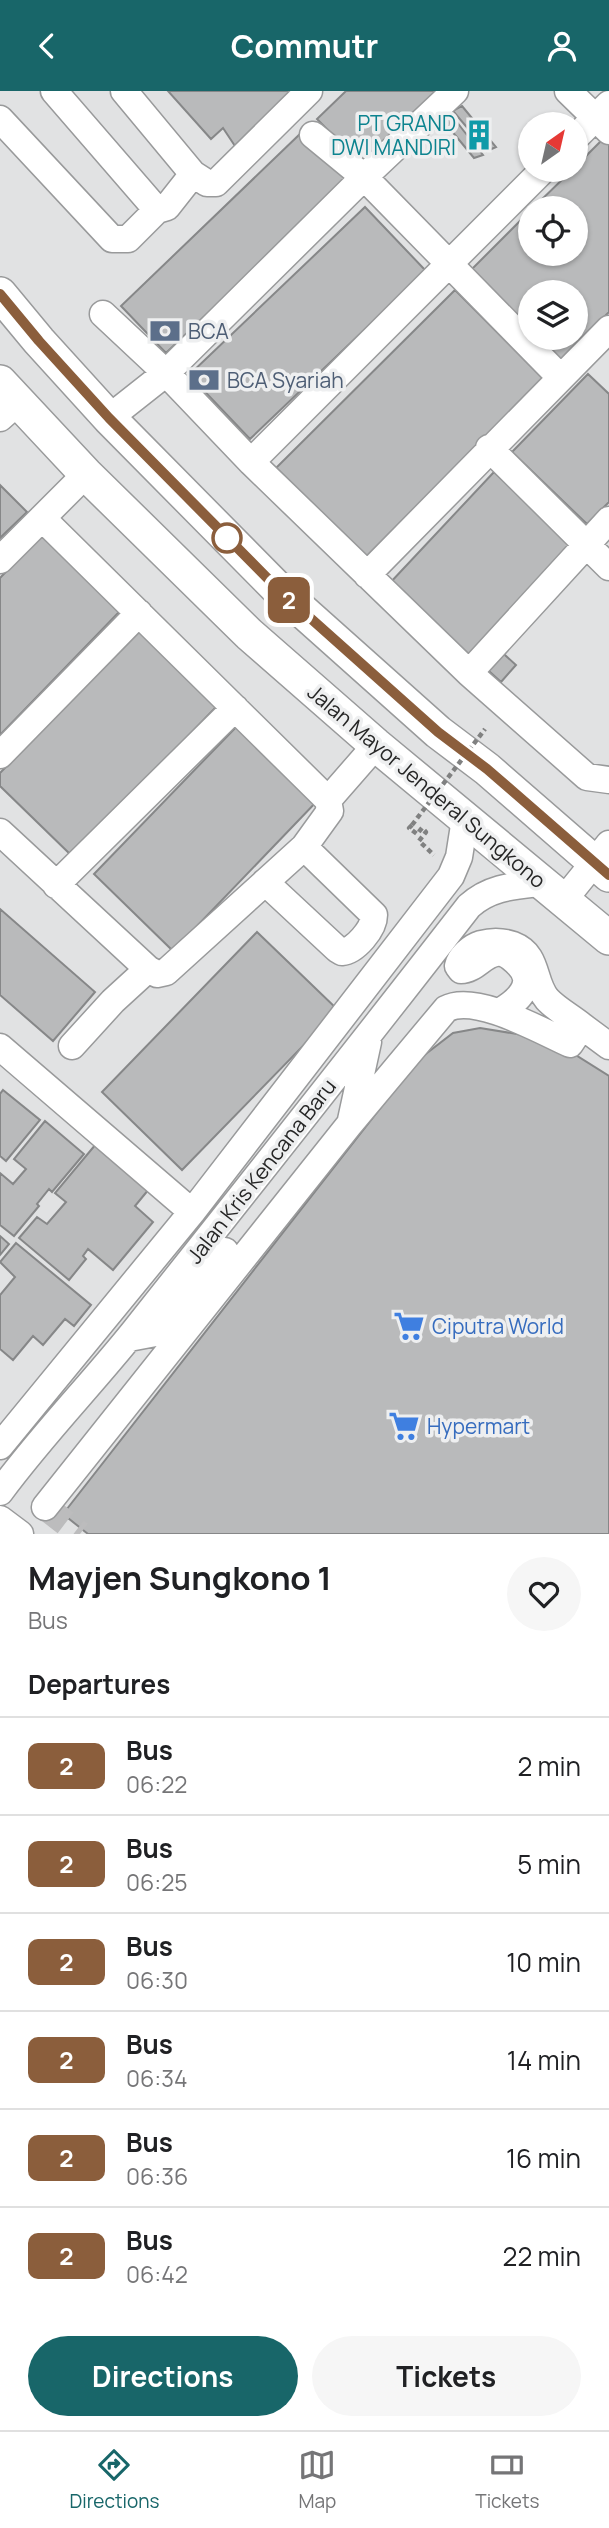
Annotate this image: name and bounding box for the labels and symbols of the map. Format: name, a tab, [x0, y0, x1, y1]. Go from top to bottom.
place label: PT GRAND DWI MANDIRI	[331, 109, 456, 161]
north arrow	[518, 112, 588, 182]
building icon: PT GRAND DWI MANDIRI	[462, 118, 496, 152]
bank icon: BCA	[148, 314, 182, 348]
place label: BCA	[188, 317, 229, 345]
bank icon: BCA Syariah	[187, 363, 221, 397]
place label: BCA Syariah	[227, 366, 344, 394]
unlabelled marker	[212, 523, 242, 553]
line badge: 2	[266, 577, 312, 623]
street label: Jalan Mayor Jenderal Sungkono	[302, 678, 552, 894]
street label: Jalan Kris Kencana Baru	[180, 1073, 342, 1269]
supermarket icon: Ciputra World	[392, 1309, 426, 1343]
place label: Ciputra World	[432, 1312, 564, 1340]
supermarket icon: Hypermart	[387, 1409, 421, 1443]
place label: Hypermart	[427, 1412, 530, 1440]

